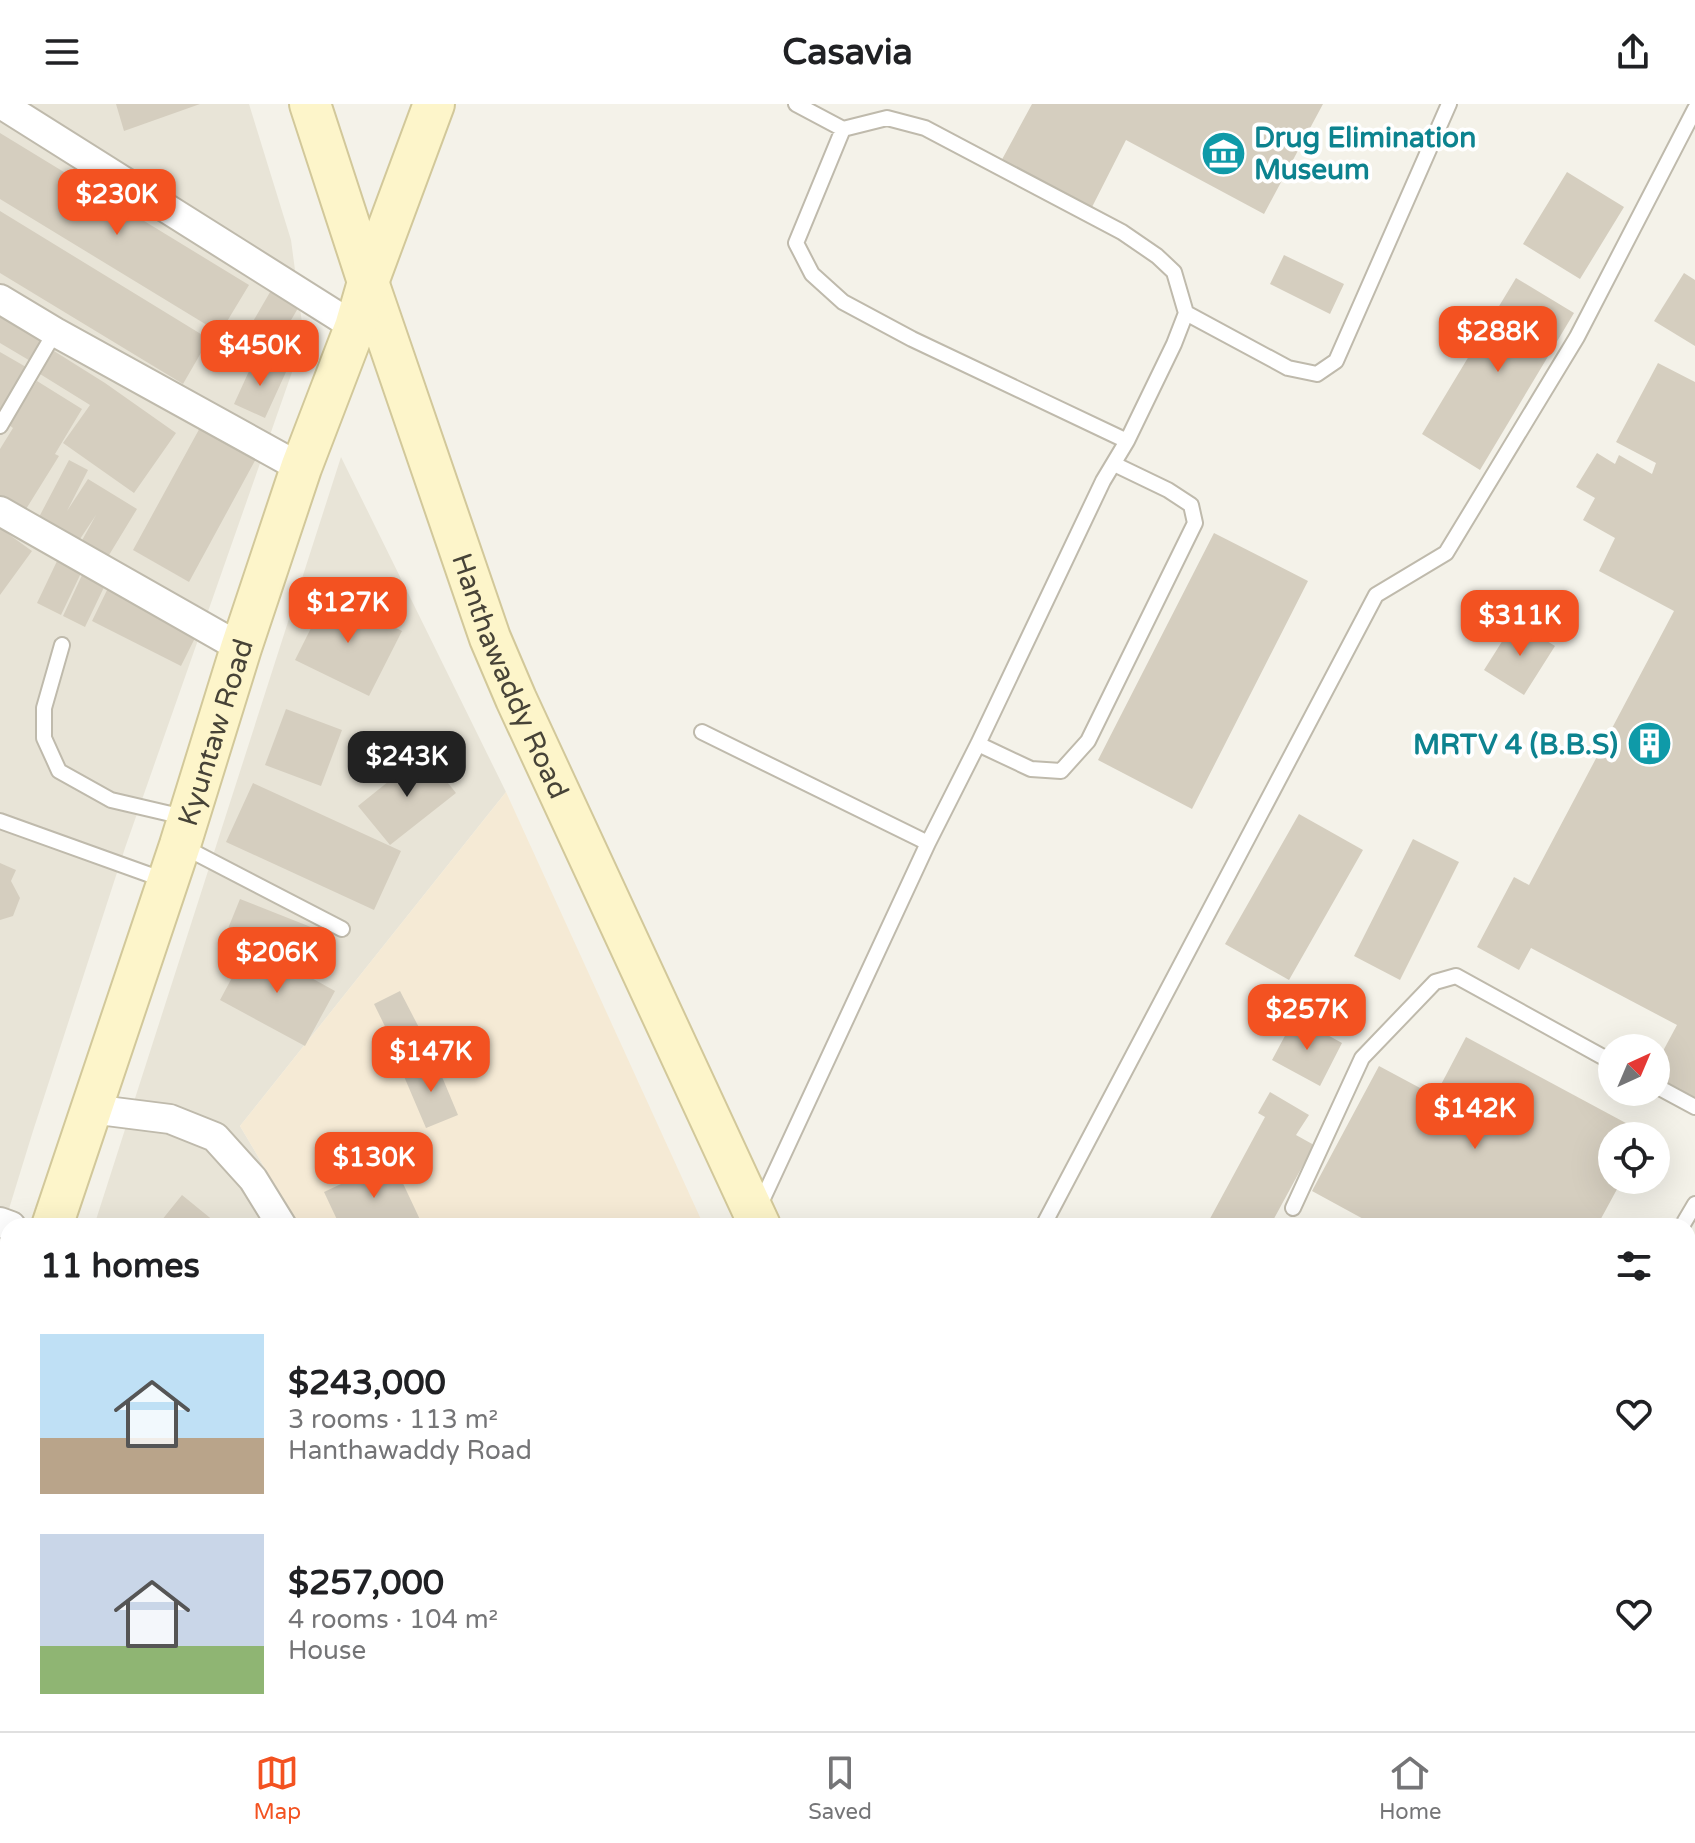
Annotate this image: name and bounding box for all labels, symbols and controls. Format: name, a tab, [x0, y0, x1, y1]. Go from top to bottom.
icon: menu	[40, 30, 84, 74]
icon: share	[1611, 30, 1655, 74]
text: Casavia	[782, 31, 913, 74]
place label: Drug Elimination Museum	[1254, 121, 1476, 187]
museum icon: Drug Elimination Museum	[1199, 129, 1247, 177]
pin: $230K	[61, 169, 173, 237]
text: $230K	[76, 179, 158, 210]
pin: $288K	[1442, 306, 1554, 374]
text: $288K	[1457, 316, 1539, 347]
pin: $450K	[204, 320, 316, 388]
text: $450K	[219, 330, 301, 361]
street label: Hanthawaddy Road	[444, 549, 576, 804]
pin: $127K	[292, 577, 404, 645]
text: $127K	[307, 587, 389, 618]
pin: $311K	[1464, 590, 1576, 658]
text: $311K	[1479, 600, 1561, 631]
street label: Kyuntaw Road	[171, 635, 261, 830]
building icon: MRTV 4 (B.B.S)	[1625, 720, 1673, 768]
place label: MRTV 4 (B.B.S)	[1413, 728, 1618, 762]
pin: $243K	[351, 731, 463, 799]
text: $243K	[366, 741, 448, 772]
pin: $206K	[221, 927, 333, 995]
text: $206K	[236, 937, 318, 968]
pin: $257K	[1251, 984, 1363, 1052]
text: $257K	[1266, 994, 1348, 1025]
pin: $147K	[375, 1026, 487, 1094]
north arrow	[1598, 1034, 1670, 1106]
map controls	[1598, 1034, 1670, 1194]
text: $147K	[390, 1036, 472, 1067]
pin: $142K	[1419, 1083, 1531, 1151]
text: $142K	[1434, 1093, 1516, 1124]
button: locate	[1598, 1122, 1670, 1194]
pin: $130K	[318, 1132, 430, 1200]
text: $130K	[333, 1142, 415, 1173]
icon: filters	[1612, 1244, 1656, 1288]
text: 11 homes	[40, 1246, 200, 1287]
text: $243,000	[288, 1363, 446, 1404]
icon: home	[104, 1366, 200, 1462]
icon: heart	[1612, 1392, 1656, 1436]
text: 3 rooms · 113 m²	[288, 1404, 498, 1435]
text: Hanthawaddy Road	[288, 1435, 532, 1466]
text: $257,000	[288, 1563, 444, 1604]
icon: home	[104, 1566, 200, 1662]
icon: heart	[1612, 1592, 1656, 1636]
text: 4 rooms · 104 m²	[288, 1604, 498, 1635]
text: House	[288, 1635, 366, 1666]
tab: Map	[254, 1751, 301, 1825]
tab: Saved	[808, 1751, 872, 1825]
tab: Home	[1379, 1751, 1441, 1825]

